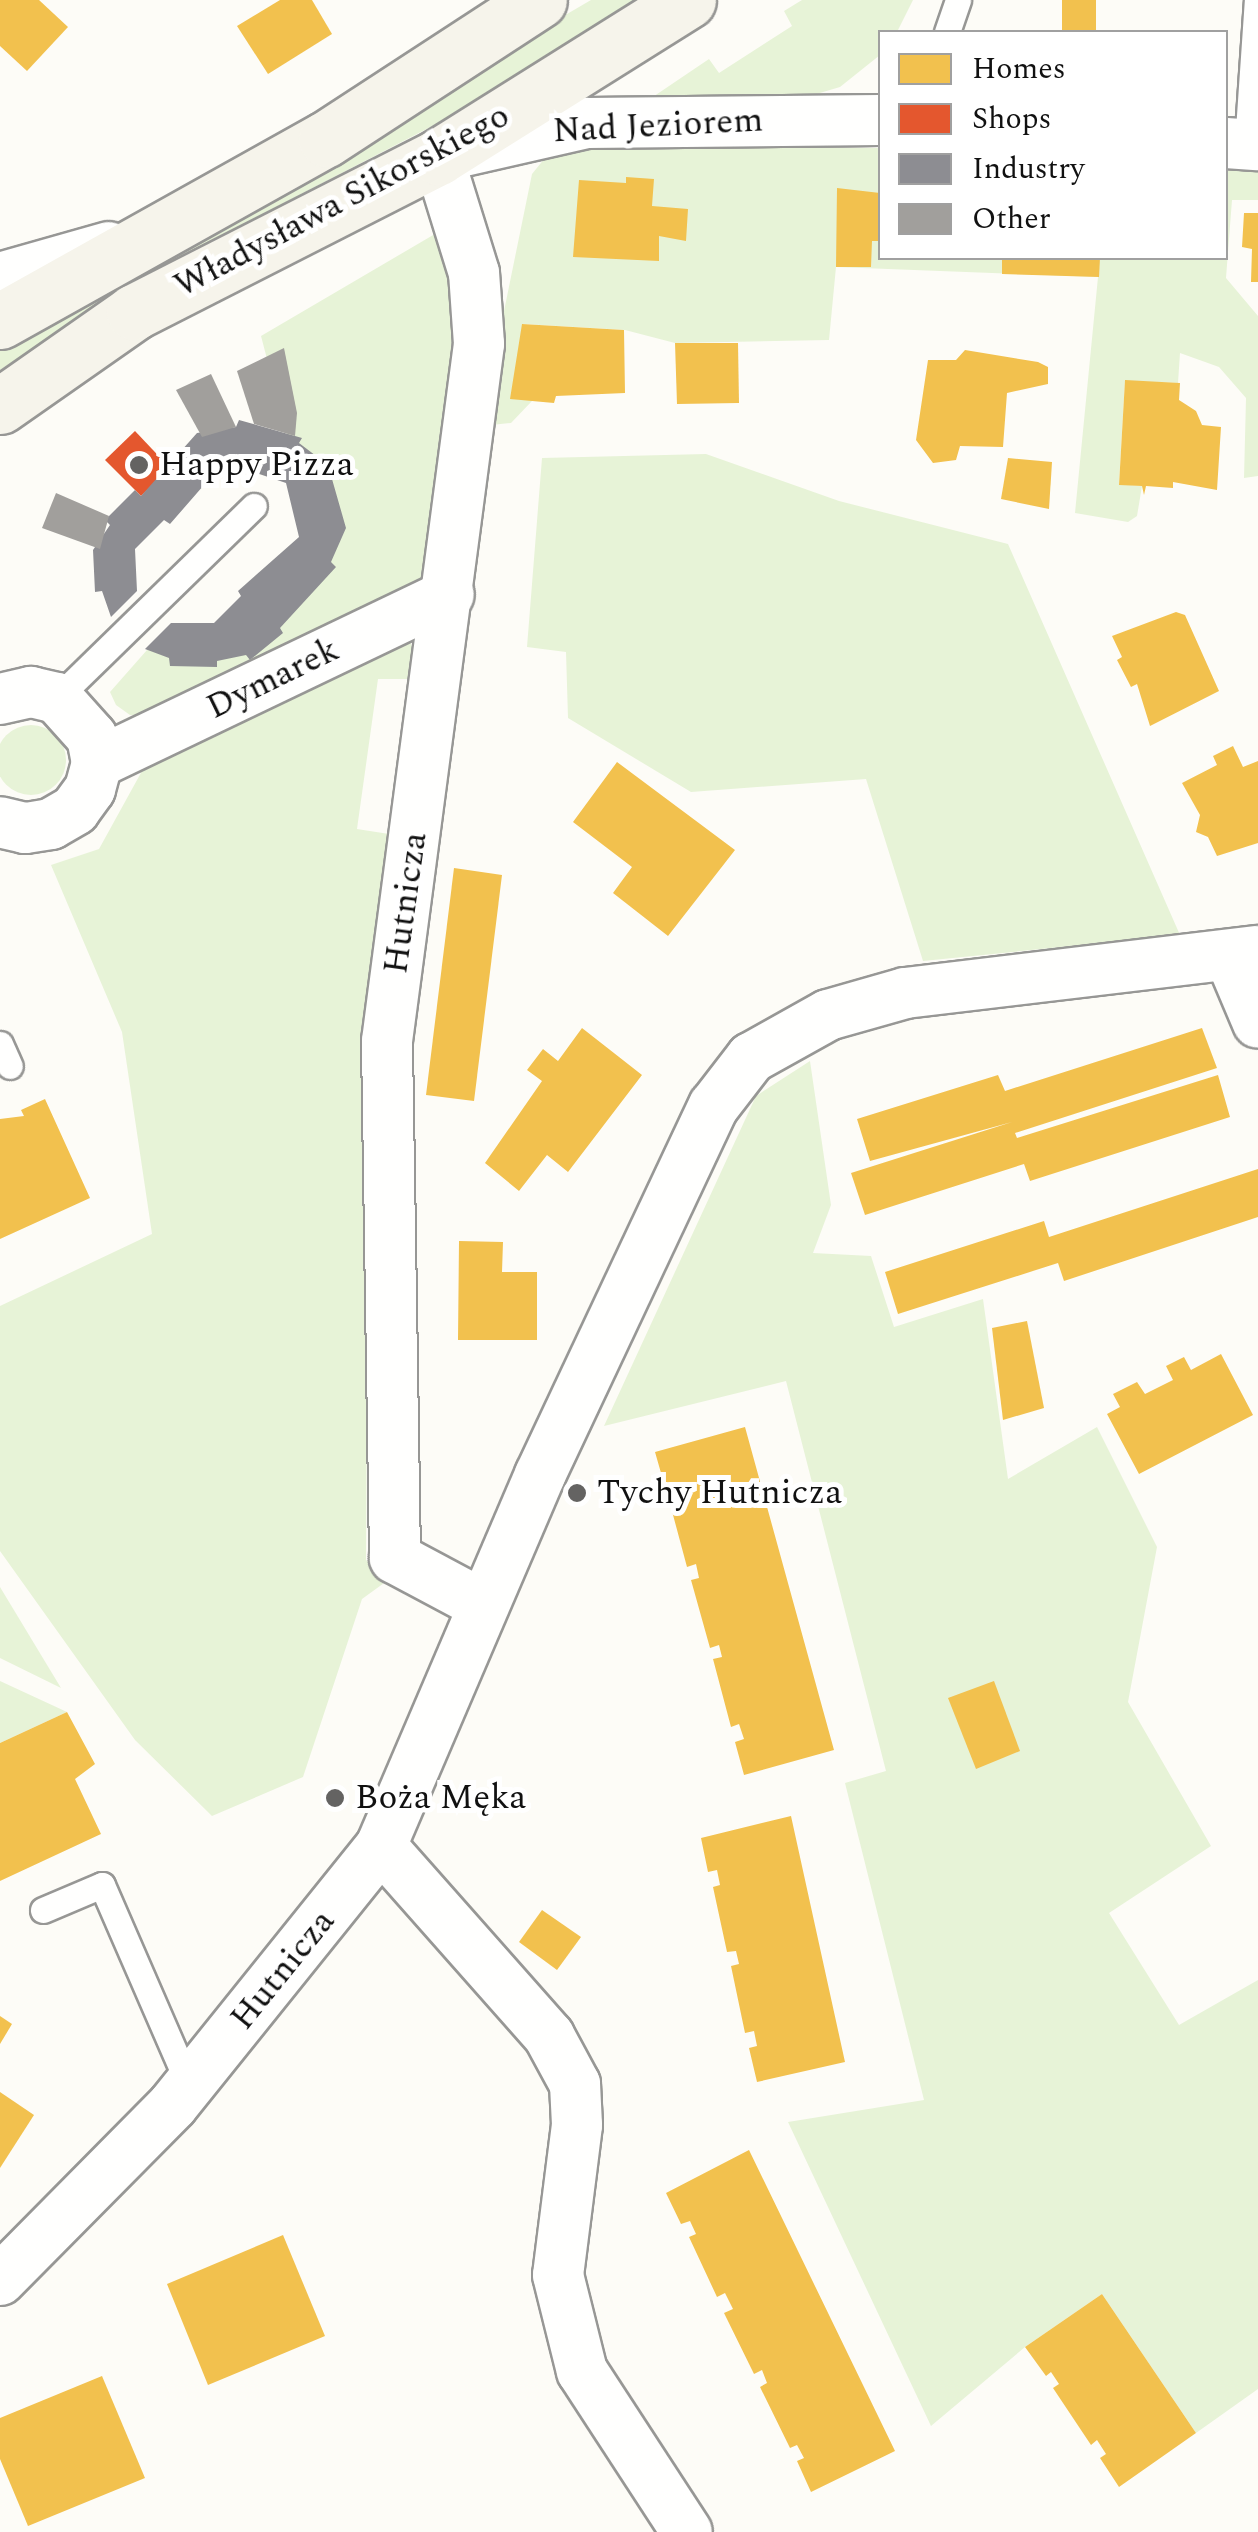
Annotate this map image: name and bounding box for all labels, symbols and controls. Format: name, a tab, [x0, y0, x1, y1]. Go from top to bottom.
legend	[878, 30, 1228, 260]
text: Homes	[972, 46, 1066, 92]
street label: Władysława Sikorskiego	[167, 95, 517, 307]
text: Shops	[972, 96, 1052, 142]
street label: Nad Jeziorem	[552, 100, 764, 152]
text: Industry	[972, 146, 1085, 192]
text: Other	[972, 196, 1051, 242]
place label: Happy Pizza	[159, 444, 354, 486]
marker: Happy Pizza	[128, 454, 150, 476]
street label: Dymarek	[200, 629, 346, 729]
street label: Hutnicza	[375, 829, 437, 977]
place label: Tychy Hutnicza	[597, 1472, 842, 1514]
marker: Tychy Hutnicza	[566, 1482, 588, 1504]
place label: Boża Męka	[355, 1777, 526, 1819]
marker: Boża Męka	[324, 1787, 346, 1809]
street label: Hutnicza	[222, 1901, 344, 2039]

